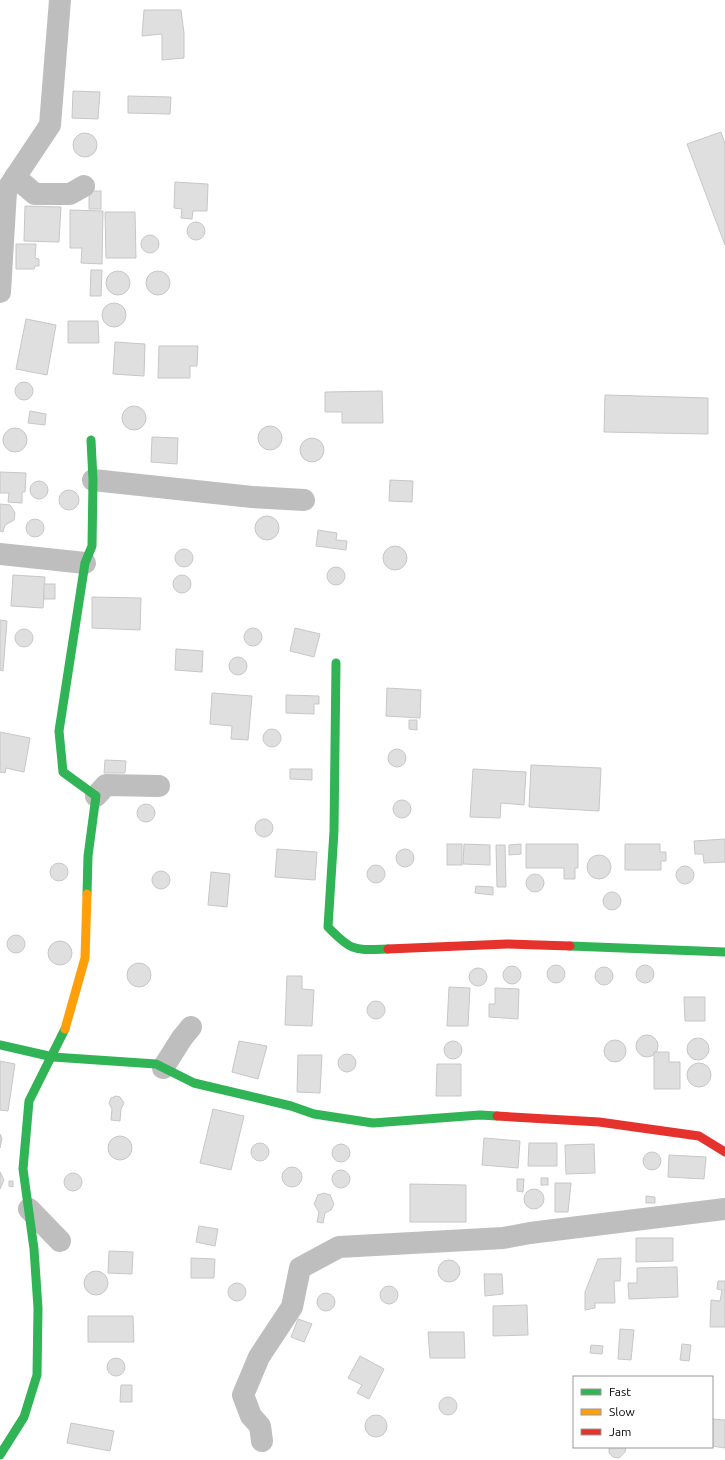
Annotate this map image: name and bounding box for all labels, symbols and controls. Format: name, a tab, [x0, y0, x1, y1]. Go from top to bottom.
legend	[573, 1376, 713, 1448]
text: Fast	[609, 1385, 631, 1398]
text: Slow	[609, 1405, 635, 1418]
text: Jam	[609, 1425, 631, 1438]

